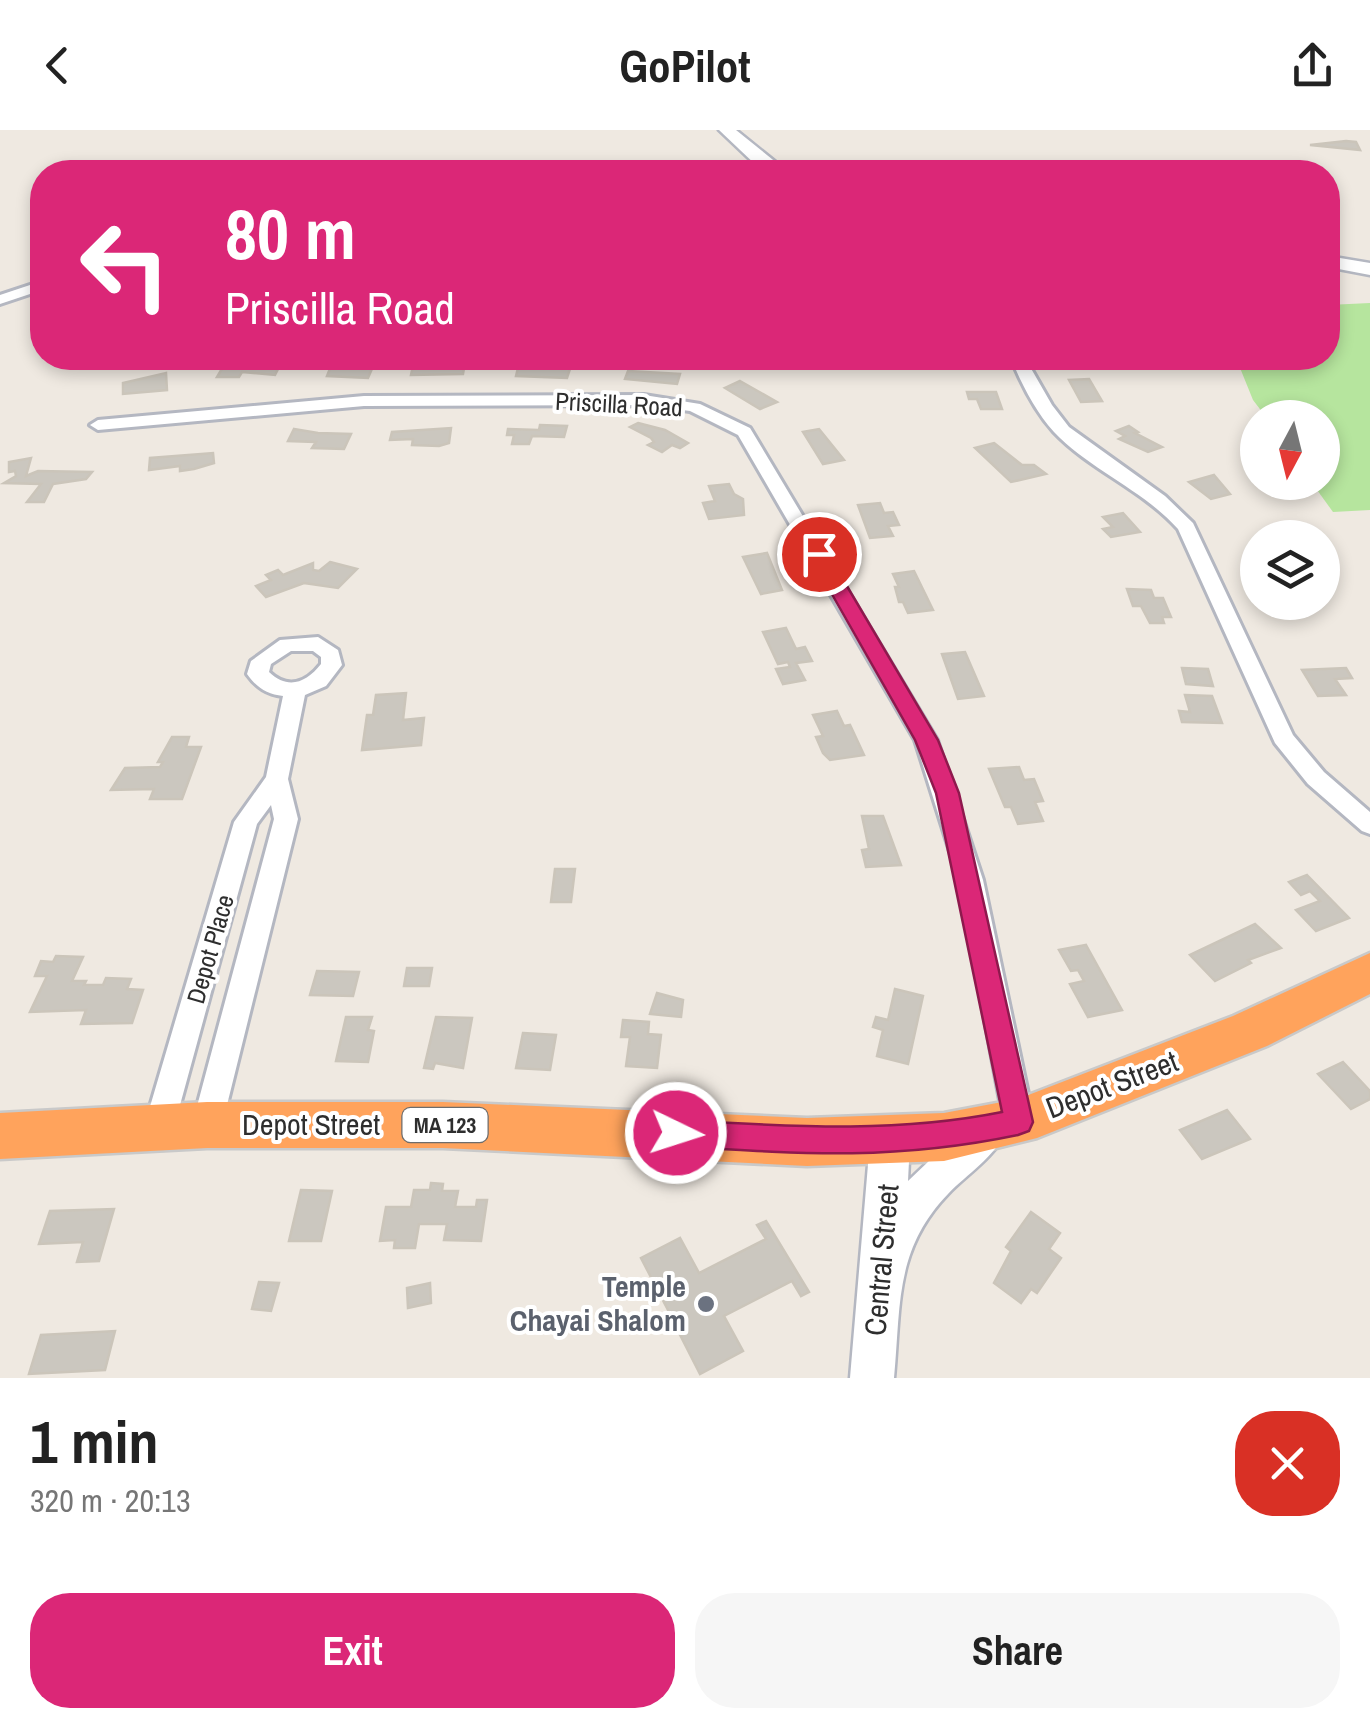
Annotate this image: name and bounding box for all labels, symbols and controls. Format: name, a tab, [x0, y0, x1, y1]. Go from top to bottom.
text: GoPilot	[619, 35, 751, 96]
icon: back	[30, 38, 85, 93]
icon: share	[1285, 38, 1340, 93]
text: 80 m	[225, 187, 356, 281]
icon: left	[60, 200, 190, 330]
text: Priscilla Road	[225, 277, 455, 338]
street label: Priscilla Road	[554, 384, 684, 424]
north arrow	[1240, 400, 1340, 500]
map controls	[1240, 400, 1340, 620]
pin	[777, 512, 862, 597]
button: layers	[1240, 520, 1340, 620]
icon: arrive	[792, 527, 847, 582]
street label: Depot Place	[178, 891, 242, 1007]
street label: Depot Street	[1040, 1041, 1183, 1127]
position arrow	[624, 1081, 728, 1185]
street label: Depot Street	[242, 1104, 380, 1144]
road number: MA 123	[402, 1108, 488, 1142]
street label: Central Street	[854, 1182, 908, 1337]
place label: Temple Chayai Shalom	[510, 1266, 686, 1340]
marker: Temple Chayai Shalom	[695, 1293, 717, 1315]
text: 1 min	[30, 1401, 159, 1482]
button: close	[1235, 1411, 1340, 1516]
text: 320 m · 20:13	[30, 1479, 190, 1522]
button: Exit	[30, 1593, 675, 1708]
button: Share	[695, 1593, 1340, 1708]

